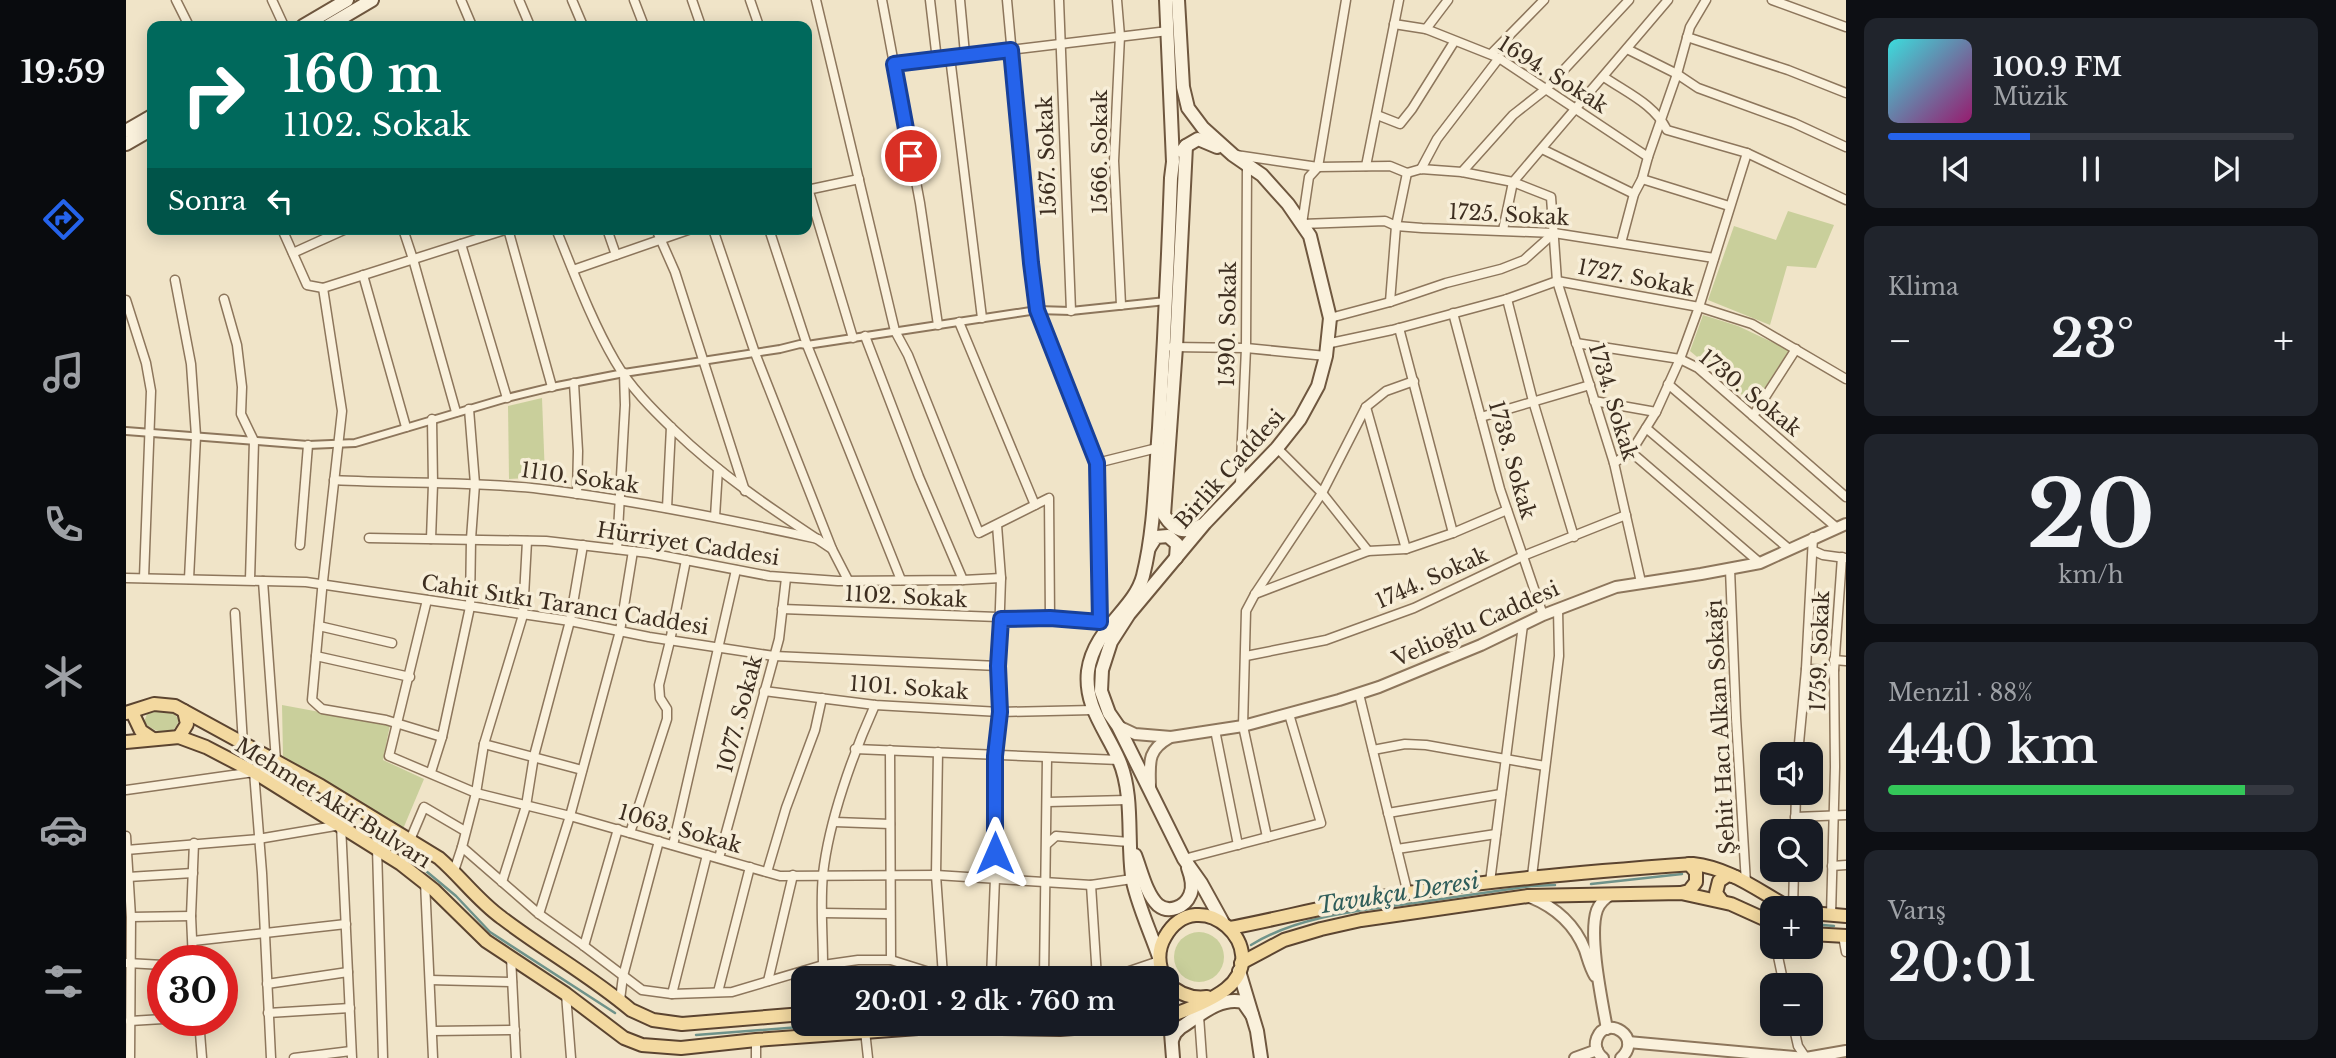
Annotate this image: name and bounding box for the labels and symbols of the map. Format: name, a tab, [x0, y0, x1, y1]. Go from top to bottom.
street label: 1694. Sokak	[1493, 31, 1613, 119]
street label: 1566. Sokak	[1087, 90, 1113, 214]
street label: 1567. Sokak	[1032, 95, 1062, 217]
pin	[881, 126, 941, 186]
street label: 1725. Sokak	[1448, 199, 1570, 231]
street label: 1727. Sokak	[1575, 254, 1697, 302]
street label: 1590. Sokak	[1214, 261, 1242, 387]
street label: 1734. Sokak	[1583, 340, 1643, 464]
street label: 1730. Sokak	[1694, 344, 1806, 442]
street label: 1738. Sokak	[1483, 398, 1541, 522]
street label: Birlik Caddesi	[1170, 404, 1290, 534]
street label: 1110. Sokak	[519, 457, 641, 499]
street label: Hürriyet Caddesi	[595, 517, 781, 571]
street label: 1744. Sokak	[1372, 542, 1492, 614]
street label: Cahit Sıtkı Tarancı Caddesi	[419, 569, 711, 641]
street label: Velioğlu Caddesi	[1388, 576, 1563, 673]
street label: 1102. Sokak	[844, 581, 968, 613]
street label: 1759. Sokak	[1805, 590, 1835, 712]
street label: Şehit Hacı Alkan Sokağı	[1701, 599, 1741, 855]
street label: 1077. Sokak	[712, 652, 768, 776]
street label: 1101. Sokak	[849, 671, 970, 705]
street label: Mehmet Akif Bulvarı	[230, 732, 436, 874]
street label: 1063. Sokak	[615, 799, 745, 859]
position arrow	[958, 816, 1032, 890]
water label: Tavukçu Deresi	[1315, 866, 1482, 920]
speed limit sign: 30	[147, 945, 238, 1036]

